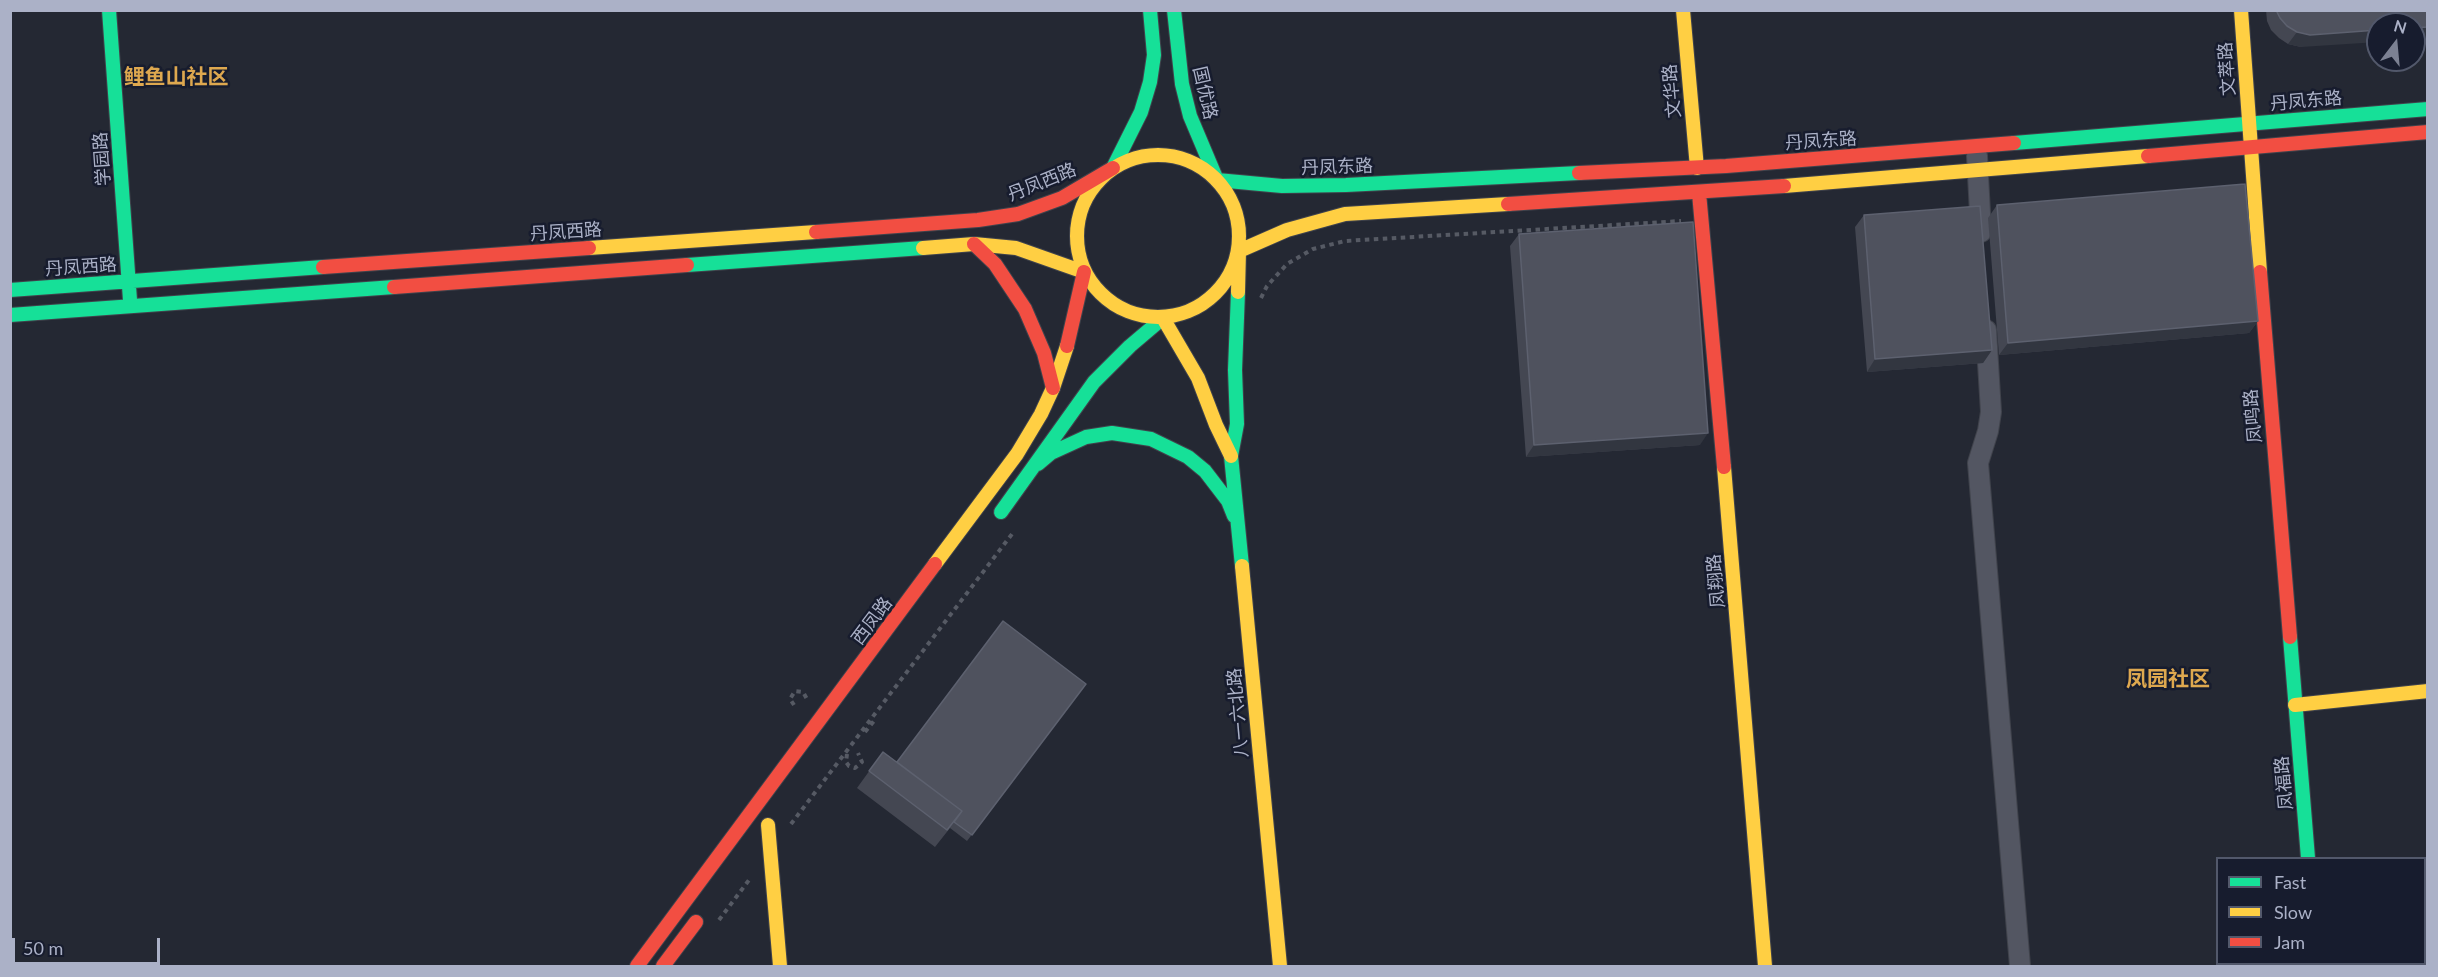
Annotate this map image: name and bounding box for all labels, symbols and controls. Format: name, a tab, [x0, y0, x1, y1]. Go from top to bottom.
north arrow	[2366, 12, 2426, 72]
text: N	[2392, 15, 2409, 37]
street label: 文萃路	[2214, 41, 2240, 97]
street label: 文华路	[1659, 63, 1685, 119]
district label: 鲤鱼山社区	[124, 64, 228, 90]
street label: 国优路	[1188, 64, 1222, 122]
street label: 丹凤东路	[2269, 87, 2343, 115]
street label: 丹凤东路	[1784, 128, 1858, 154]
street label: 学园路	[89, 131, 115, 187]
street label: 丹凤东路	[1301, 155, 1373, 179]
street label: 丹凤西路	[1005, 159, 1079, 205]
street label: 丹凤西路	[529, 219, 603, 245]
street label: 丹凤西路	[44, 254, 118, 280]
street label: 凤鸣路	[2240, 388, 2266, 444]
street label: 凤翔路	[1703, 553, 1729, 609]
street label: 西凤路	[847, 593, 897, 649]
district label: 凤园社区	[2126, 666, 2210, 692]
street label: 八一六北路	[1223, 667, 1253, 759]
street label: 凤福路	[2271, 755, 2297, 811]
legend	[2216, 857, 2426, 965]
text: Fast	[2274, 871, 2306, 893]
text: Slow	[2274, 901, 2312, 923]
scale bar	[15, 926, 164, 964]
text: Jam	[2274, 931, 2305, 953]
text: 50 m	[23, 937, 63, 959]

